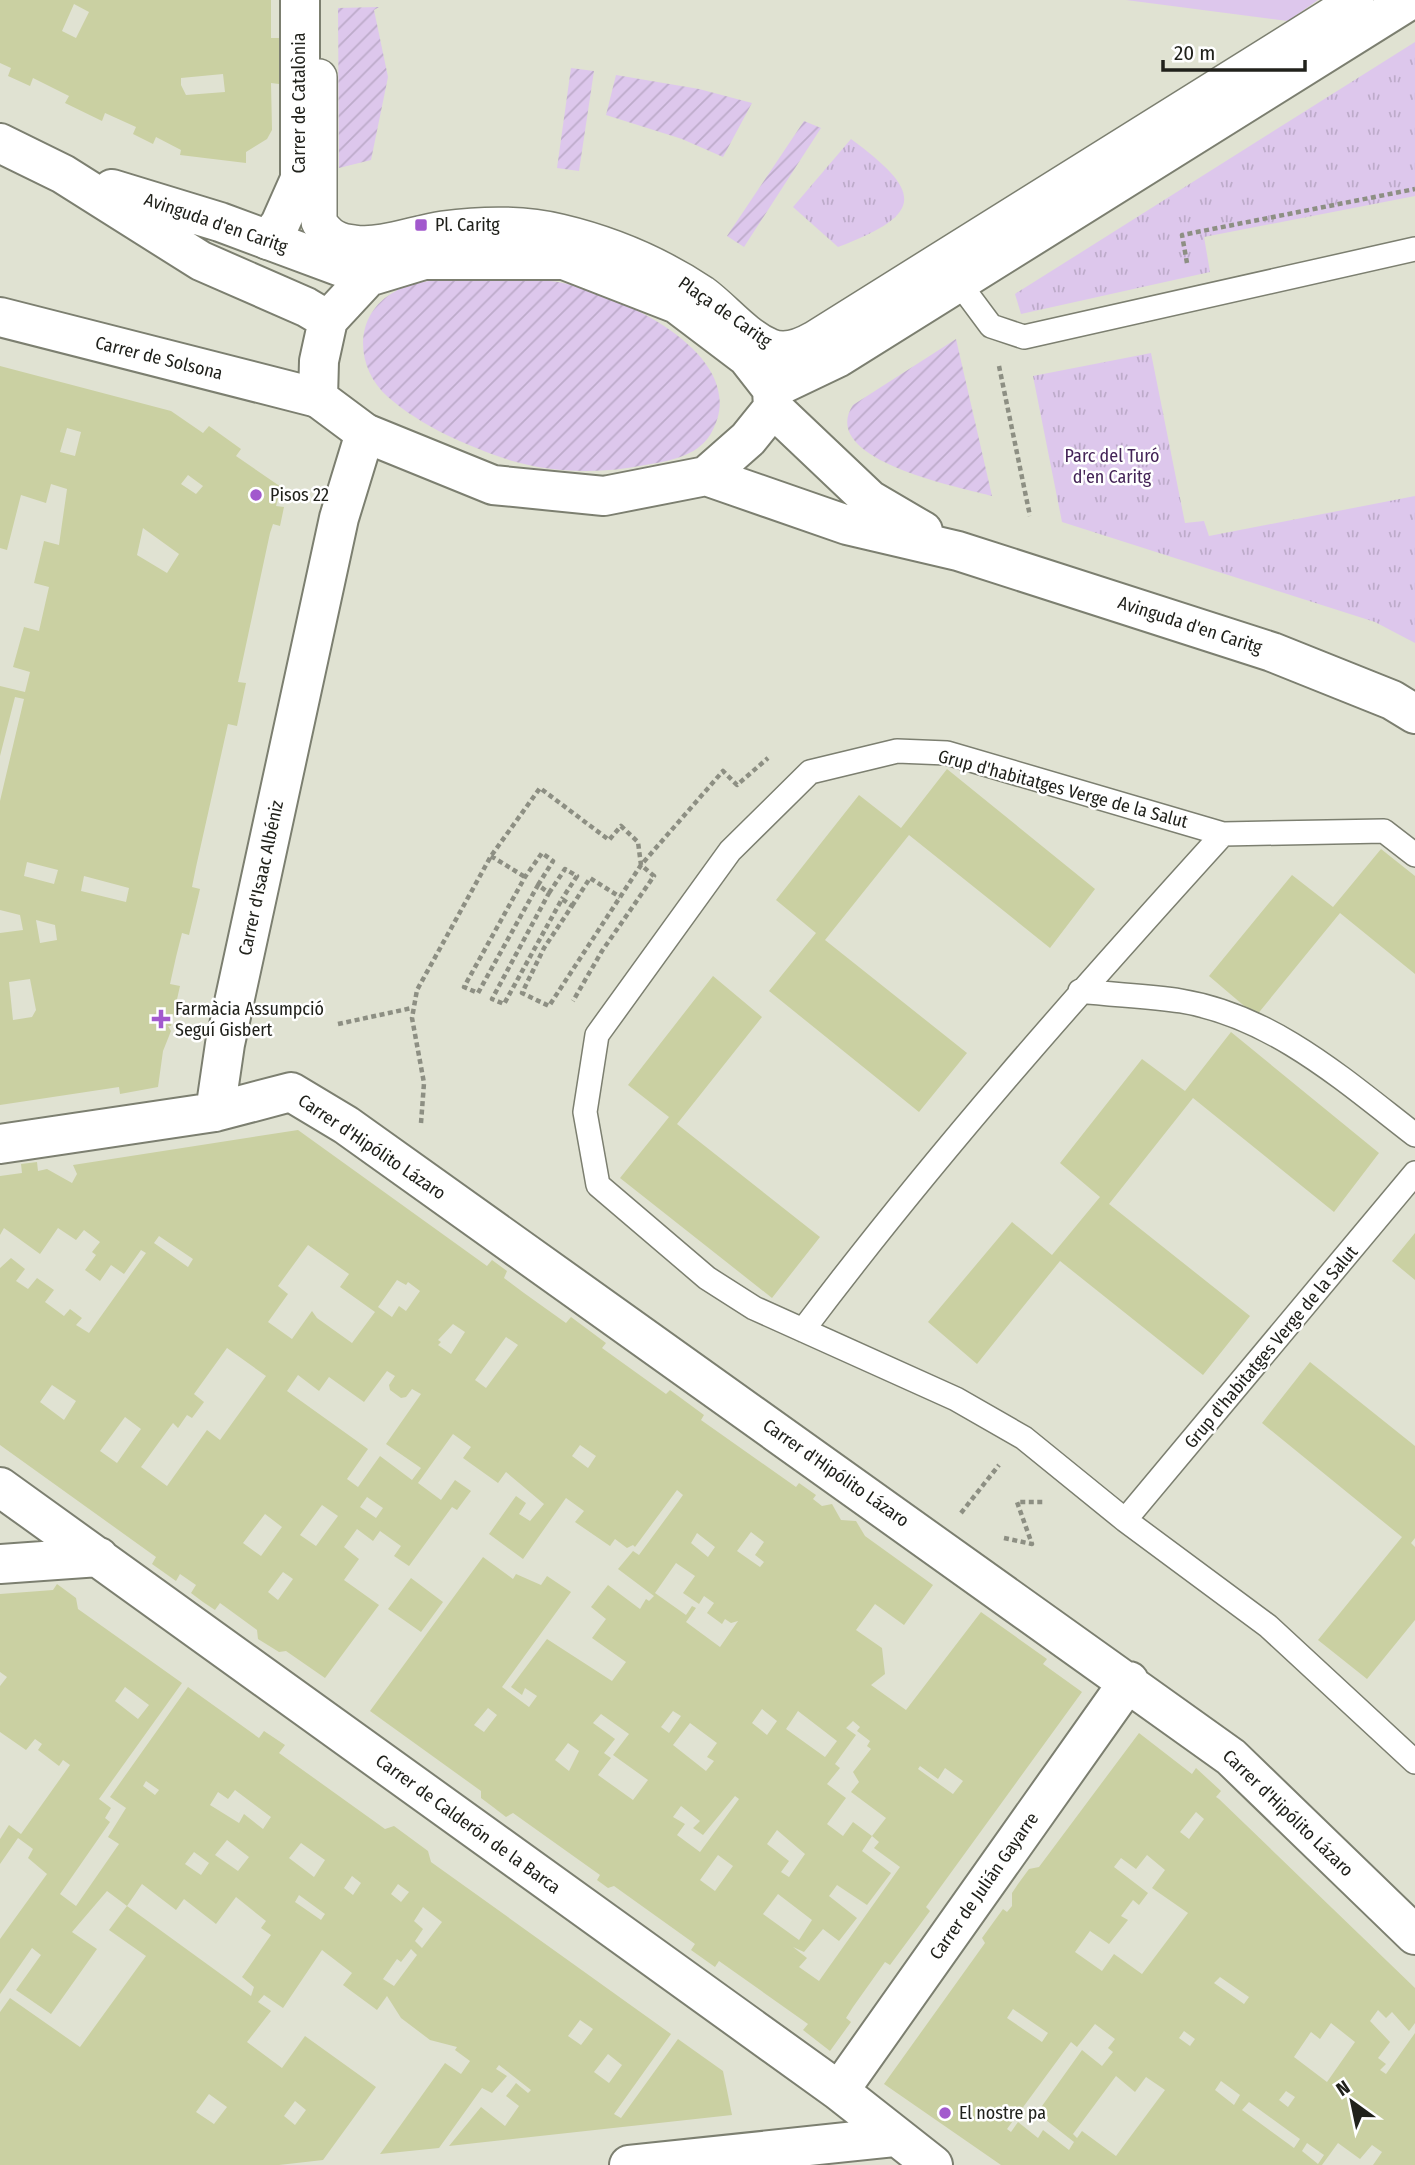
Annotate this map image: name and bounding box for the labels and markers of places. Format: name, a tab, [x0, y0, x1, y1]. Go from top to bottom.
place label: Pl. Caritg	[435, 214, 500, 236]
marker: Pl. Caritg	[413, 217, 429, 233]
place label: Pisos 22	[270, 484, 329, 506]
marker: Pisos 22	[248, 487, 264, 503]
place label: Farmàcia Assumpció Seguí Gisbert	[175, 998, 324, 1041]
marker: Farmàcia Assumpció Seguí Gisbert	[153, 1011, 169, 1027]
place label: El nostre pa	[959, 2102, 1046, 2124]
marker: El nostre pa	[937, 2105, 953, 2121]

